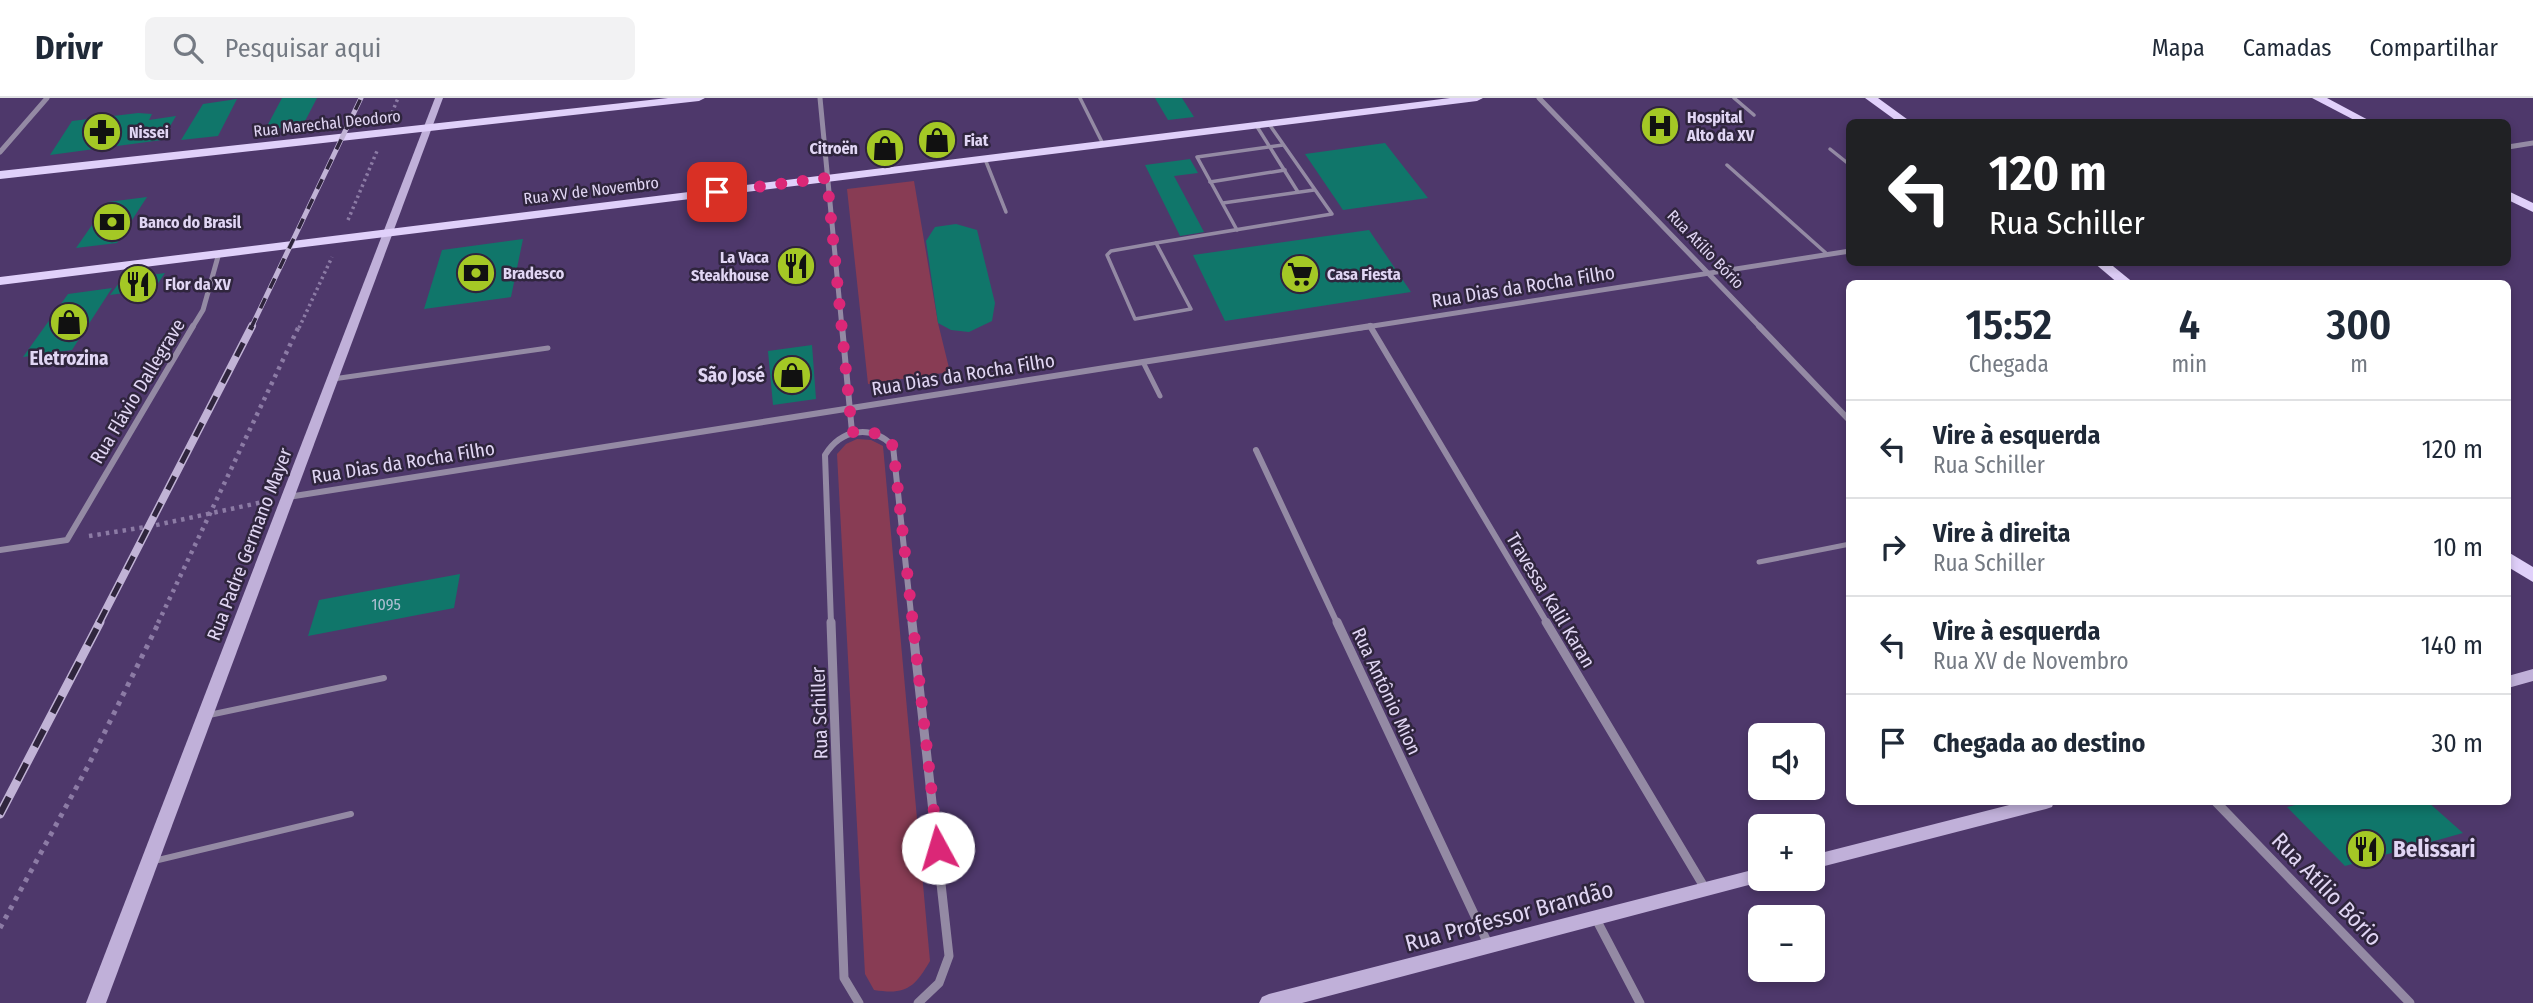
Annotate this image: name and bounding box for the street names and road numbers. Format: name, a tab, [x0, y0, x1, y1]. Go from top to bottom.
street label: Rua Marechal Deodoro	[252, 106, 402, 141]
street label: Rua XV de Novembro	[522, 173, 660, 208]
street label: Rua Atílio Bório	[1663, 206, 1748, 293]
street label: Rua Dias da Rocha Filho	[1430, 261, 1616, 312]
street label: Rua Flávio Dallegrave	[85, 315, 190, 468]
street label: Rua Dias da Rocha Filho	[870, 349, 1056, 400]
street label: Rua Dias da Rocha Filho	[310, 437, 496, 488]
street label: Rua Padre Germano Mayer	[202, 444, 297, 644]
street label: Travessa Kalil Karan	[1501, 528, 1600, 672]
street label: Rua Antônio Mion	[1347, 624, 1426, 758]
street label: Rua Schiller	[806, 666, 833, 760]
street label: Rua Atílio Bório	[2266, 826, 2388, 952]
street label: Rua Professor Brandão	[1402, 875, 1616, 957]

